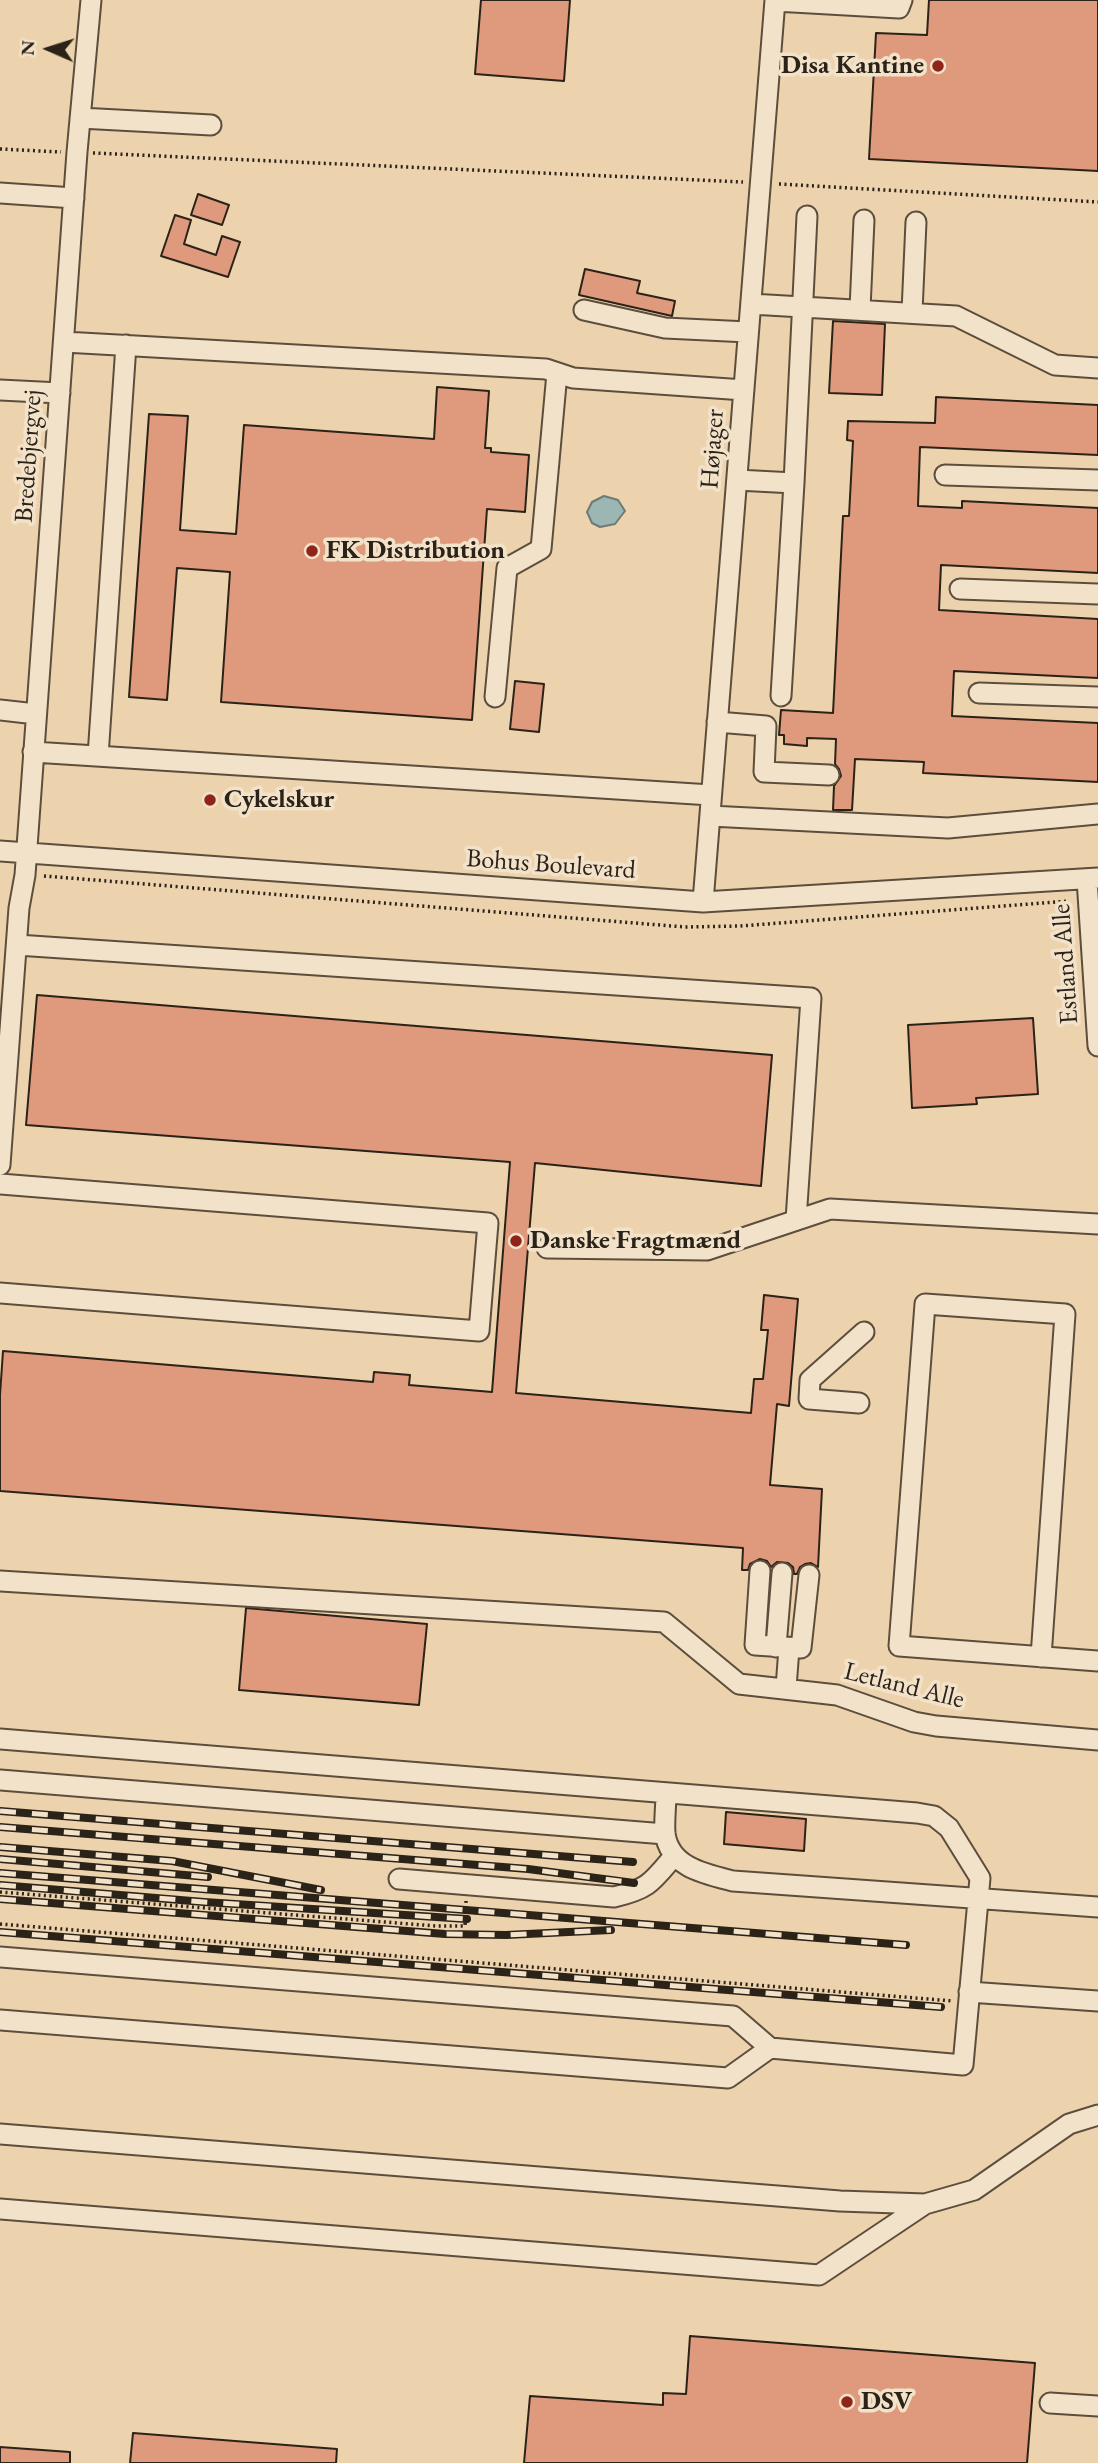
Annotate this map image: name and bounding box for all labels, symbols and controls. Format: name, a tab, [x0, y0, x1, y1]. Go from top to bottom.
north arrow	[14, 14, 84, 84]
text: N	[15, 40, 40, 56]
place label: Disa Kantine	[781, 50, 924, 82]
marker: Disa Kantine	[930, 58, 946, 74]
street label: Bredebjergvej	[9, 388, 49, 524]
street label: Højager	[695, 408, 731, 490]
place label: FK Distribution	[326, 535, 505, 567]
marker: FK Distribution	[304, 543, 320, 559]
place label: Cykelskur	[224, 784, 334, 816]
marker: Cykelskur	[202, 792, 218, 808]
street label: Bohus Boulevard	[465, 844, 637, 886]
street label: Estland Alle	[1046, 903, 1086, 1025]
place label: Danske Fragtmænd	[530, 1225, 741, 1257]
marker: Danske Fragtmænd	[508, 1233, 524, 1249]
street label: Letland Alle	[841, 1656, 967, 1716]
place label: DSV	[861, 2386, 912, 2418]
marker: DSV	[839, 2394, 855, 2410]

